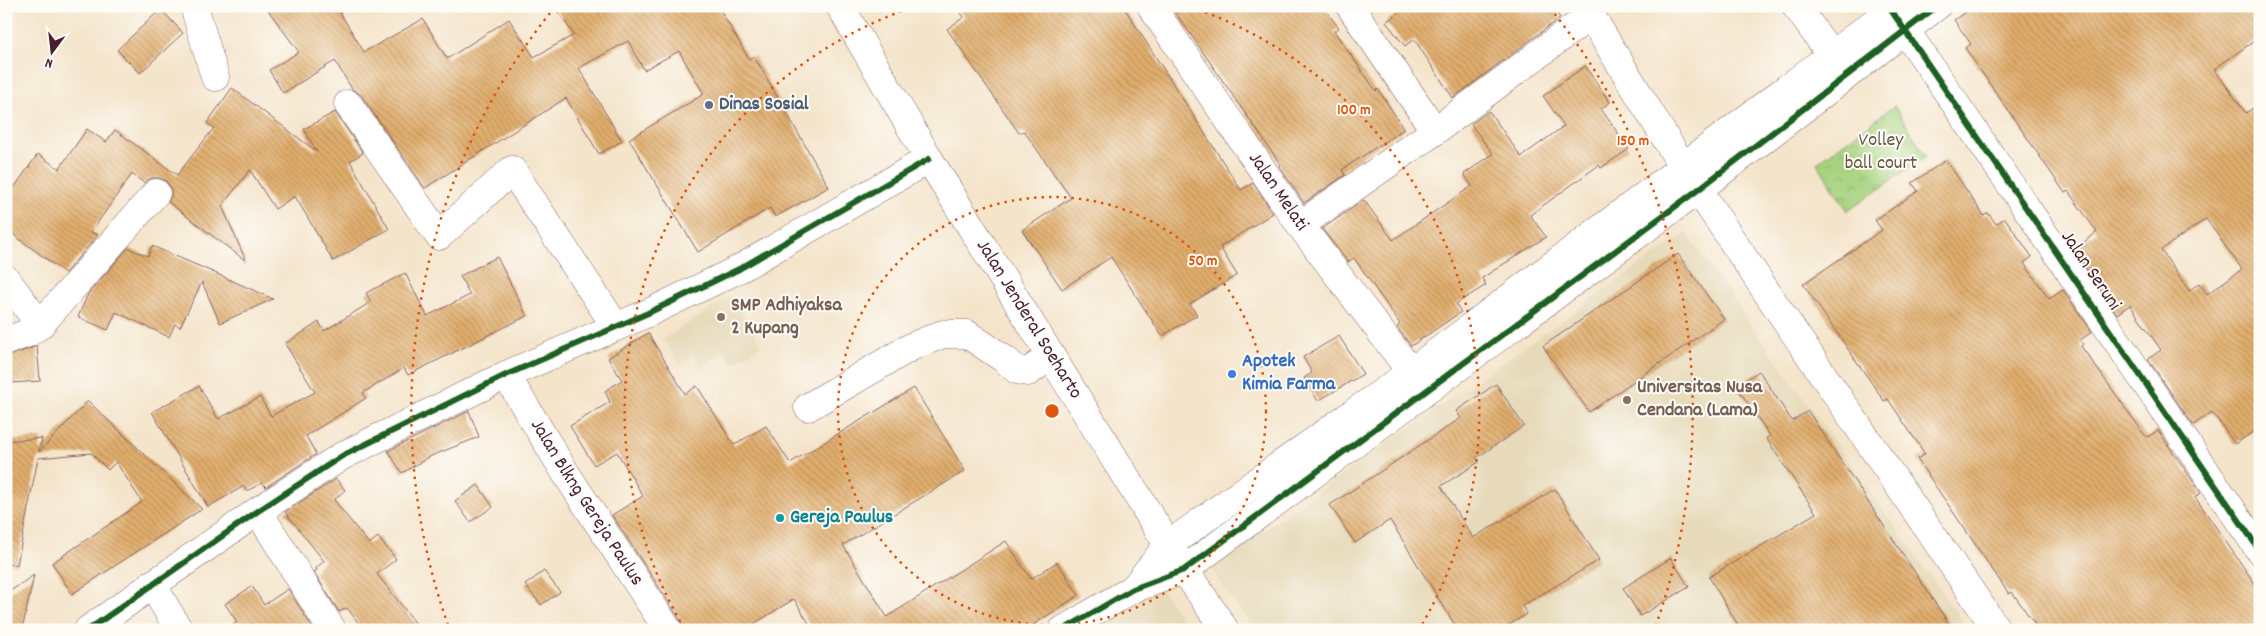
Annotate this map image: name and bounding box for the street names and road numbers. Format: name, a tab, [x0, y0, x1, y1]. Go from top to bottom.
street label: Jalan Melati	[1241, 147, 1315, 238]
street label: Jalan Seruni	[2053, 225, 2127, 317]
street label: Jalan Jenderal Soeharto	[968, 234, 1089, 405]
street label: Jalan Blkng Gereja Paulus	[522, 414, 650, 592]

